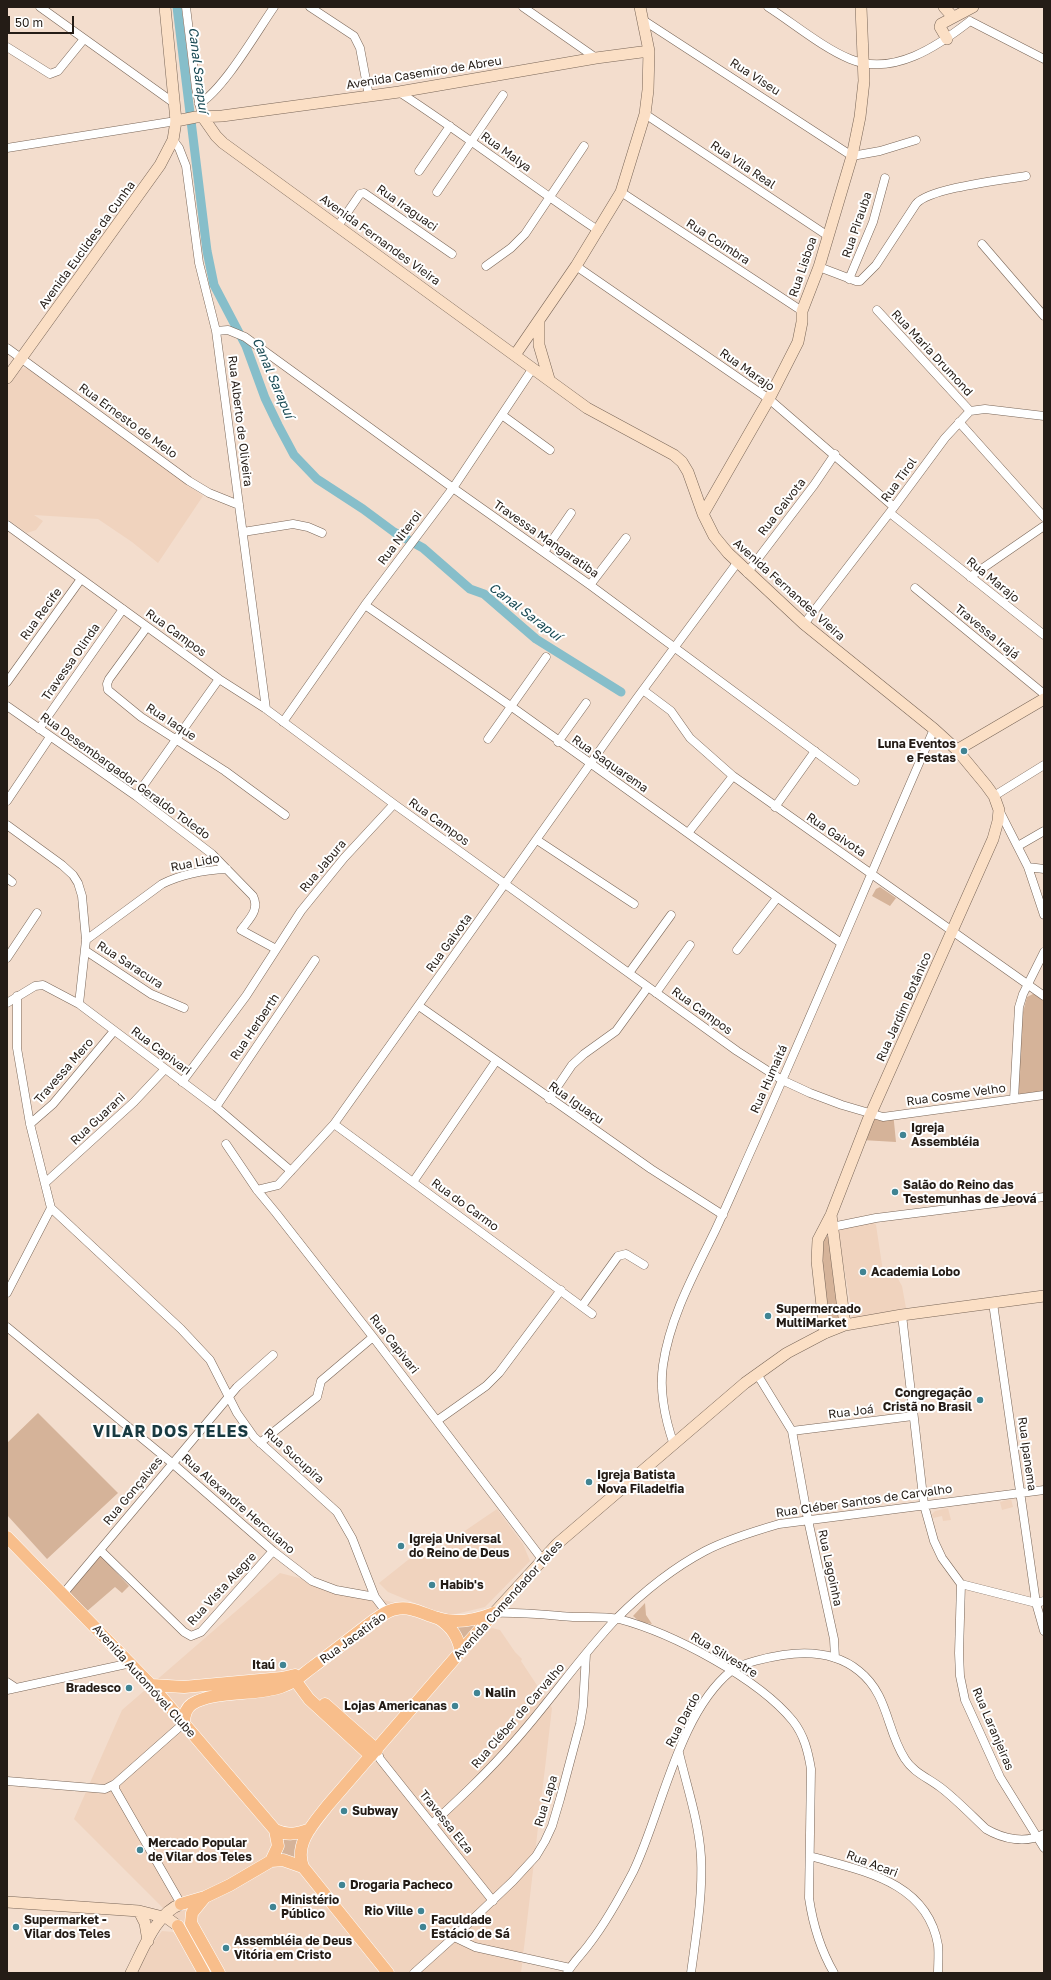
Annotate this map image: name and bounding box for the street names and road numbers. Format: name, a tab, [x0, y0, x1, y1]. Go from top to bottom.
street label: Avenida Casemiro de Abreu	[345, 54, 503, 92]
street label: Rua Viseu	[727, 55, 783, 99]
street label: Rua Malya	[478, 129, 534, 175]
street label: Rua Vila Real	[708, 138, 778, 192]
street label: Avenida Euclides da Cunha	[36, 178, 138, 312]
street label: Rua Iraguaci	[374, 182, 440, 234]
street label: Rua Pirauba	[839, 190, 875, 260]
street label: Avenida Fernandes Vieira	[317, 192, 443, 288]
street label: Rua Coimbra	[684, 216, 752, 268]
street label: Rua Lisboa	[786, 235, 820, 299]
street label: Rua Maria Drumond	[888, 307, 976, 399]
street label: Rua Marajo	[717, 346, 777, 394]
street label: Rua Alberto de Oliveira	[225, 355, 255, 487]
street label: Rua Ernesto de Melo	[76, 380, 180, 462]
street label: Rua Tirol	[878, 455, 920, 505]
street label: Rua Gaivota	[755, 476, 809, 538]
street label: Travessa Mangaratiba	[490, 497, 602, 581]
street label: Rua Niteroi	[375, 508, 425, 568]
street label: Avenida Fernandes Vieira	[730, 536, 848, 644]
street label: Rua Marajo	[964, 554, 1022, 606]
street label: Rua Recife	[17, 585, 65, 643]
street label: Travessa Irajá	[952, 602, 1022, 662]
street label: Rua Campos	[143, 606, 209, 660]
street label: Travessa Olinda	[39, 621, 103, 703]
street label: Rua Iaque	[143, 700, 199, 744]
street label: Rua Desembargador Geraldo Toledo	[37, 710, 213, 842]
street label: Rua Saquarema	[569, 732, 651, 796]
street label: Rua Campos	[406, 795, 472, 849]
street label: Rua Gaivota	[804, 810, 868, 860]
street label: Rua Jabura	[297, 837, 349, 895]
street label: Rua Lido	[169, 851, 221, 875]
street label: Rua Gaivota	[423, 911, 475, 975]
street label: Rua Saracura	[94, 938, 166, 992]
street label: Rua Jardim Botânico	[873, 950, 935, 1064]
street label: Rua Campos	[669, 984, 735, 1038]
street label: Rua Herberth	[227, 991, 283, 1063]
street label: Rua Capivari	[128, 1024, 194, 1078]
street label: Travessa Mero	[32, 1035, 96, 1107]
street label: Rua Humaitá	[747, 1042, 791, 1116]
street label: Rua Iguaçu	[546, 1079, 606, 1127]
street label: Rua Cosme Velho	[906, 1081, 1006, 1109]
street label: Rua Guarani	[68, 1090, 128, 1148]
street label: Rua do Carmo	[428, 1176, 502, 1234]
street label: Rua Capivari	[366, 1311, 422, 1377]
street label: Rua Joá	[827, 1402, 875, 1422]
street label: Rua Ipanema	[1015, 1416, 1039, 1492]
street label: Rua Sucupira	[261, 1425, 327, 1487]
street label: Rua Alexandre Herculano	[178, 1451, 298, 1557]
street label: Rua Gonçalves	[100, 1454, 166, 1528]
street label: Rua Cléber Santos de Carvalho	[775, 1481, 953, 1521]
street label: Rua Lagoinha	[815, 1528, 845, 1608]
street label: Avenida Comendador Teles	[451, 1537, 565, 1663]
street label: Rua Vista Alegre	[184, 1550, 260, 1628]
street label: Rua Jacatirão	[317, 1609, 389, 1667]
street label: Avenida Automóvel Clube	[89, 1622, 199, 1740]
street label: Rua Silvestre	[688, 1629, 760, 1681]
street label: Rua Cléber de Carvalho	[468, 1660, 568, 1772]
street label: Rua Laranjeiras	[969, 1685, 1017, 1773]
street label: Rua Dardo	[663, 1690, 703, 1750]
street label: Rua Lapa	[531, 1774, 561, 1828]
street label: Travessa Elza	[416, 1787, 476, 1857]
street label: Rua Acari	[844, 1848, 900, 1880]

